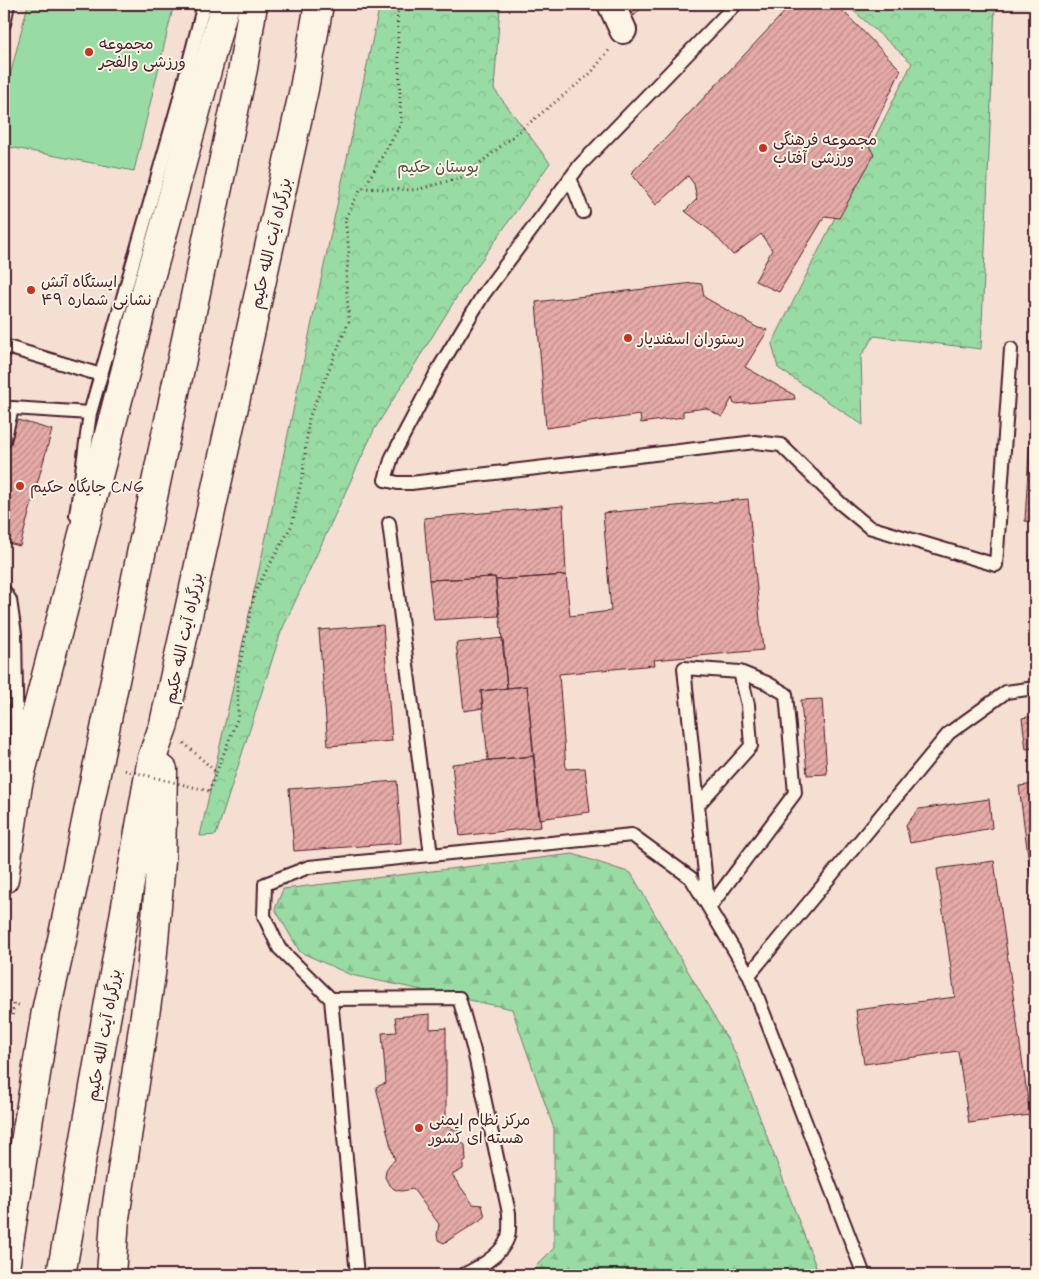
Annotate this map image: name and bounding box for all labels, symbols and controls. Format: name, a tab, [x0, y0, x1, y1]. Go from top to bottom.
place label: مجموعه ورزشی والفجر	[97, 34, 186, 73]
marker: مجموعه ورزشی والفجر	[83, 46, 95, 58]
place label: مجموعه فرهنگی ورزشی آفتاب	[773, 130, 877, 169]
marker: مجموعه فرهنگی ورزشی آفتاب	[757, 142, 769, 154]
park label: بوستان حکیم	[397, 157, 479, 179]
street label: بزرگراه آیت الله حکیم	[246, 176, 298, 311]
place label: ایستگاه آتش نشانی شماره ۴۹	[41, 272, 152, 311]
marker: ایستگاه آتش نشانی شماره ۴۹	[25, 284, 37, 296]
place label: رستوران اسفندیار	[636, 329, 745, 350]
marker: رستوران اسفندیار	[622, 332, 634, 344]
place label: جایگاه حکیم CNG	[30, 477, 144, 499]
marker: جایگاه حکیم CNG	[14, 480, 26, 492]
street label: بزرگراه آیت الله حکیم	[160, 571, 210, 706]
street label: بزرگراه آیت الله حکیم	[83, 968, 127, 1103]
place label: مرکز نظام ایمنی هسته ای کشور	[427, 1110, 530, 1149]
marker: مرکز نظام ایمنی هسته ای کشور	[413, 1122, 425, 1134]

